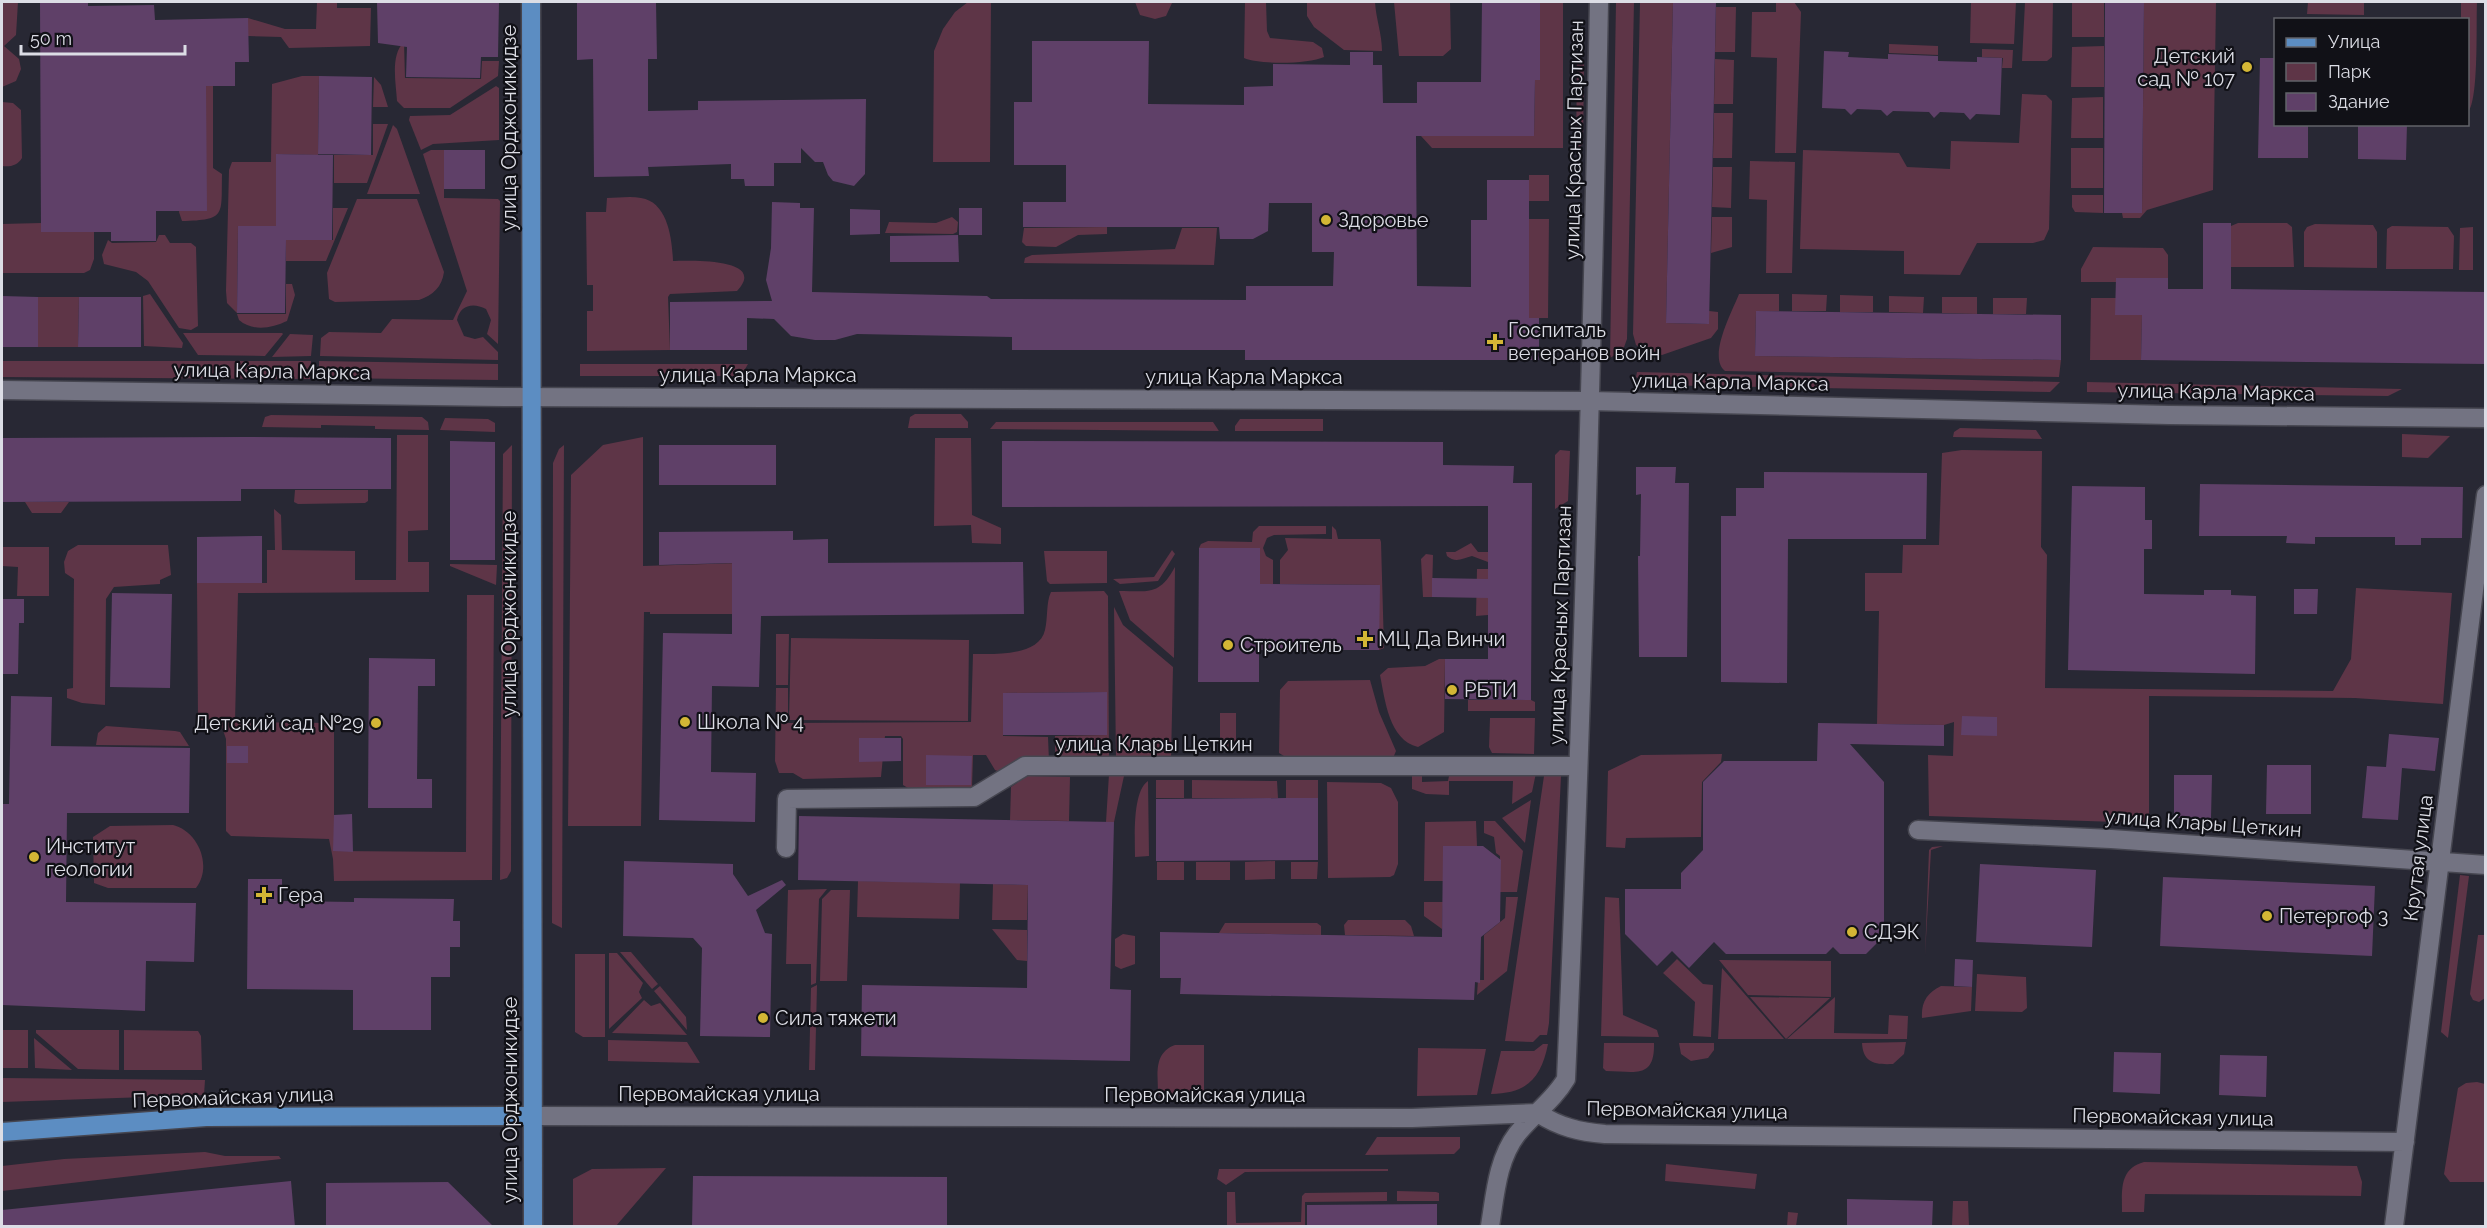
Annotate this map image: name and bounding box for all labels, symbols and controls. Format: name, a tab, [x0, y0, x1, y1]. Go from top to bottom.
scale bar	[21, 18, 184, 56]
legend	[2274, 18, 2469, 126]
street label: улица Красных Партизан	[1560, 20, 1588, 260]
street label: улица Орджоникидзе	[497, 24, 521, 231]
text: 50 m	[30, 28, 72, 49]
text: Улица	[2328, 31, 2380, 52]
place label: Детский сад № 107	[2137, 44, 2235, 91]
marker: Детский сад № 107	[2240, 60, 2254, 74]
text: Парк	[2328, 61, 2371, 82]
text: Здание	[2328, 91, 2390, 112]
place label: Здоровье	[1338, 208, 1429, 232]
marker: Здоровье	[1319, 213, 1333, 227]
place label: Госпиталь ветеранов войн	[1508, 318, 1660, 365]
marker: Госпиталь ветеранов войн	[1486, 333, 1504, 351]
street label: улица Карла Маркса	[173, 357, 371, 385]
street label: улица Карла Маркса	[659, 363, 857, 387]
street label: улица Карла Маркса	[1145, 365, 1343, 389]
street label: улица Карла Маркса	[1631, 368, 1829, 396]
street label: улица Карла Маркса	[2117, 378, 2315, 406]
street label: улица Красных Партизан	[1544, 505, 1576, 745]
street label: улица Орджоникидзе	[497, 510, 521, 717]
place label: МЦ Да Винчи	[1378, 627, 1505, 651]
marker: МЦ Да Винчи	[1356, 630, 1374, 648]
place label: Строитель	[1240, 633, 1342, 657]
marker: Строитель	[1221, 638, 1235, 652]
place label: РБТИ	[1464, 678, 1517, 702]
marker: РБТИ	[1445, 683, 1459, 697]
place label: Школа № 4	[697, 710, 804, 734]
place label: Детский сад №29	[194, 711, 364, 735]
marker: Школа № 4	[678, 715, 692, 729]
marker: Детский сад №29	[369, 716, 383, 730]
street label: улица Клары Цеткин	[1055, 732, 1253, 756]
street label: Крутая улица	[2398, 793, 2438, 923]
street label: улица Клары Цеткин	[2104, 804, 2302, 842]
place label: Институт геологии	[46, 834, 136, 881]
marker: Институт геологии	[27, 850, 41, 864]
place label: Гера	[278, 883, 323, 907]
marker: Гера	[255, 886, 273, 904]
place label: Петергоф 3	[2279, 904, 2388, 928]
marker: Петергоф 3	[2260, 909, 2274, 923]
place label: СДЭК	[1864, 920, 1920, 944]
marker: СДЭК	[1845, 925, 1859, 939]
street label: улица Орджоникидзе	[498, 996, 522, 1203]
place label: Сила тяжети	[775, 1006, 897, 1030]
marker: Сила тяжети	[756, 1011, 770, 1025]
street label: Первомайская улица	[132, 1081, 334, 1113]
street label: Первомайская улица	[618, 1082, 820, 1106]
street label: Первомайская улица	[1104, 1083, 1306, 1107]
street label: Первомайская улица	[1586, 1096, 1788, 1124]
street label: Первомайская улица	[2072, 1103, 2274, 1131]

